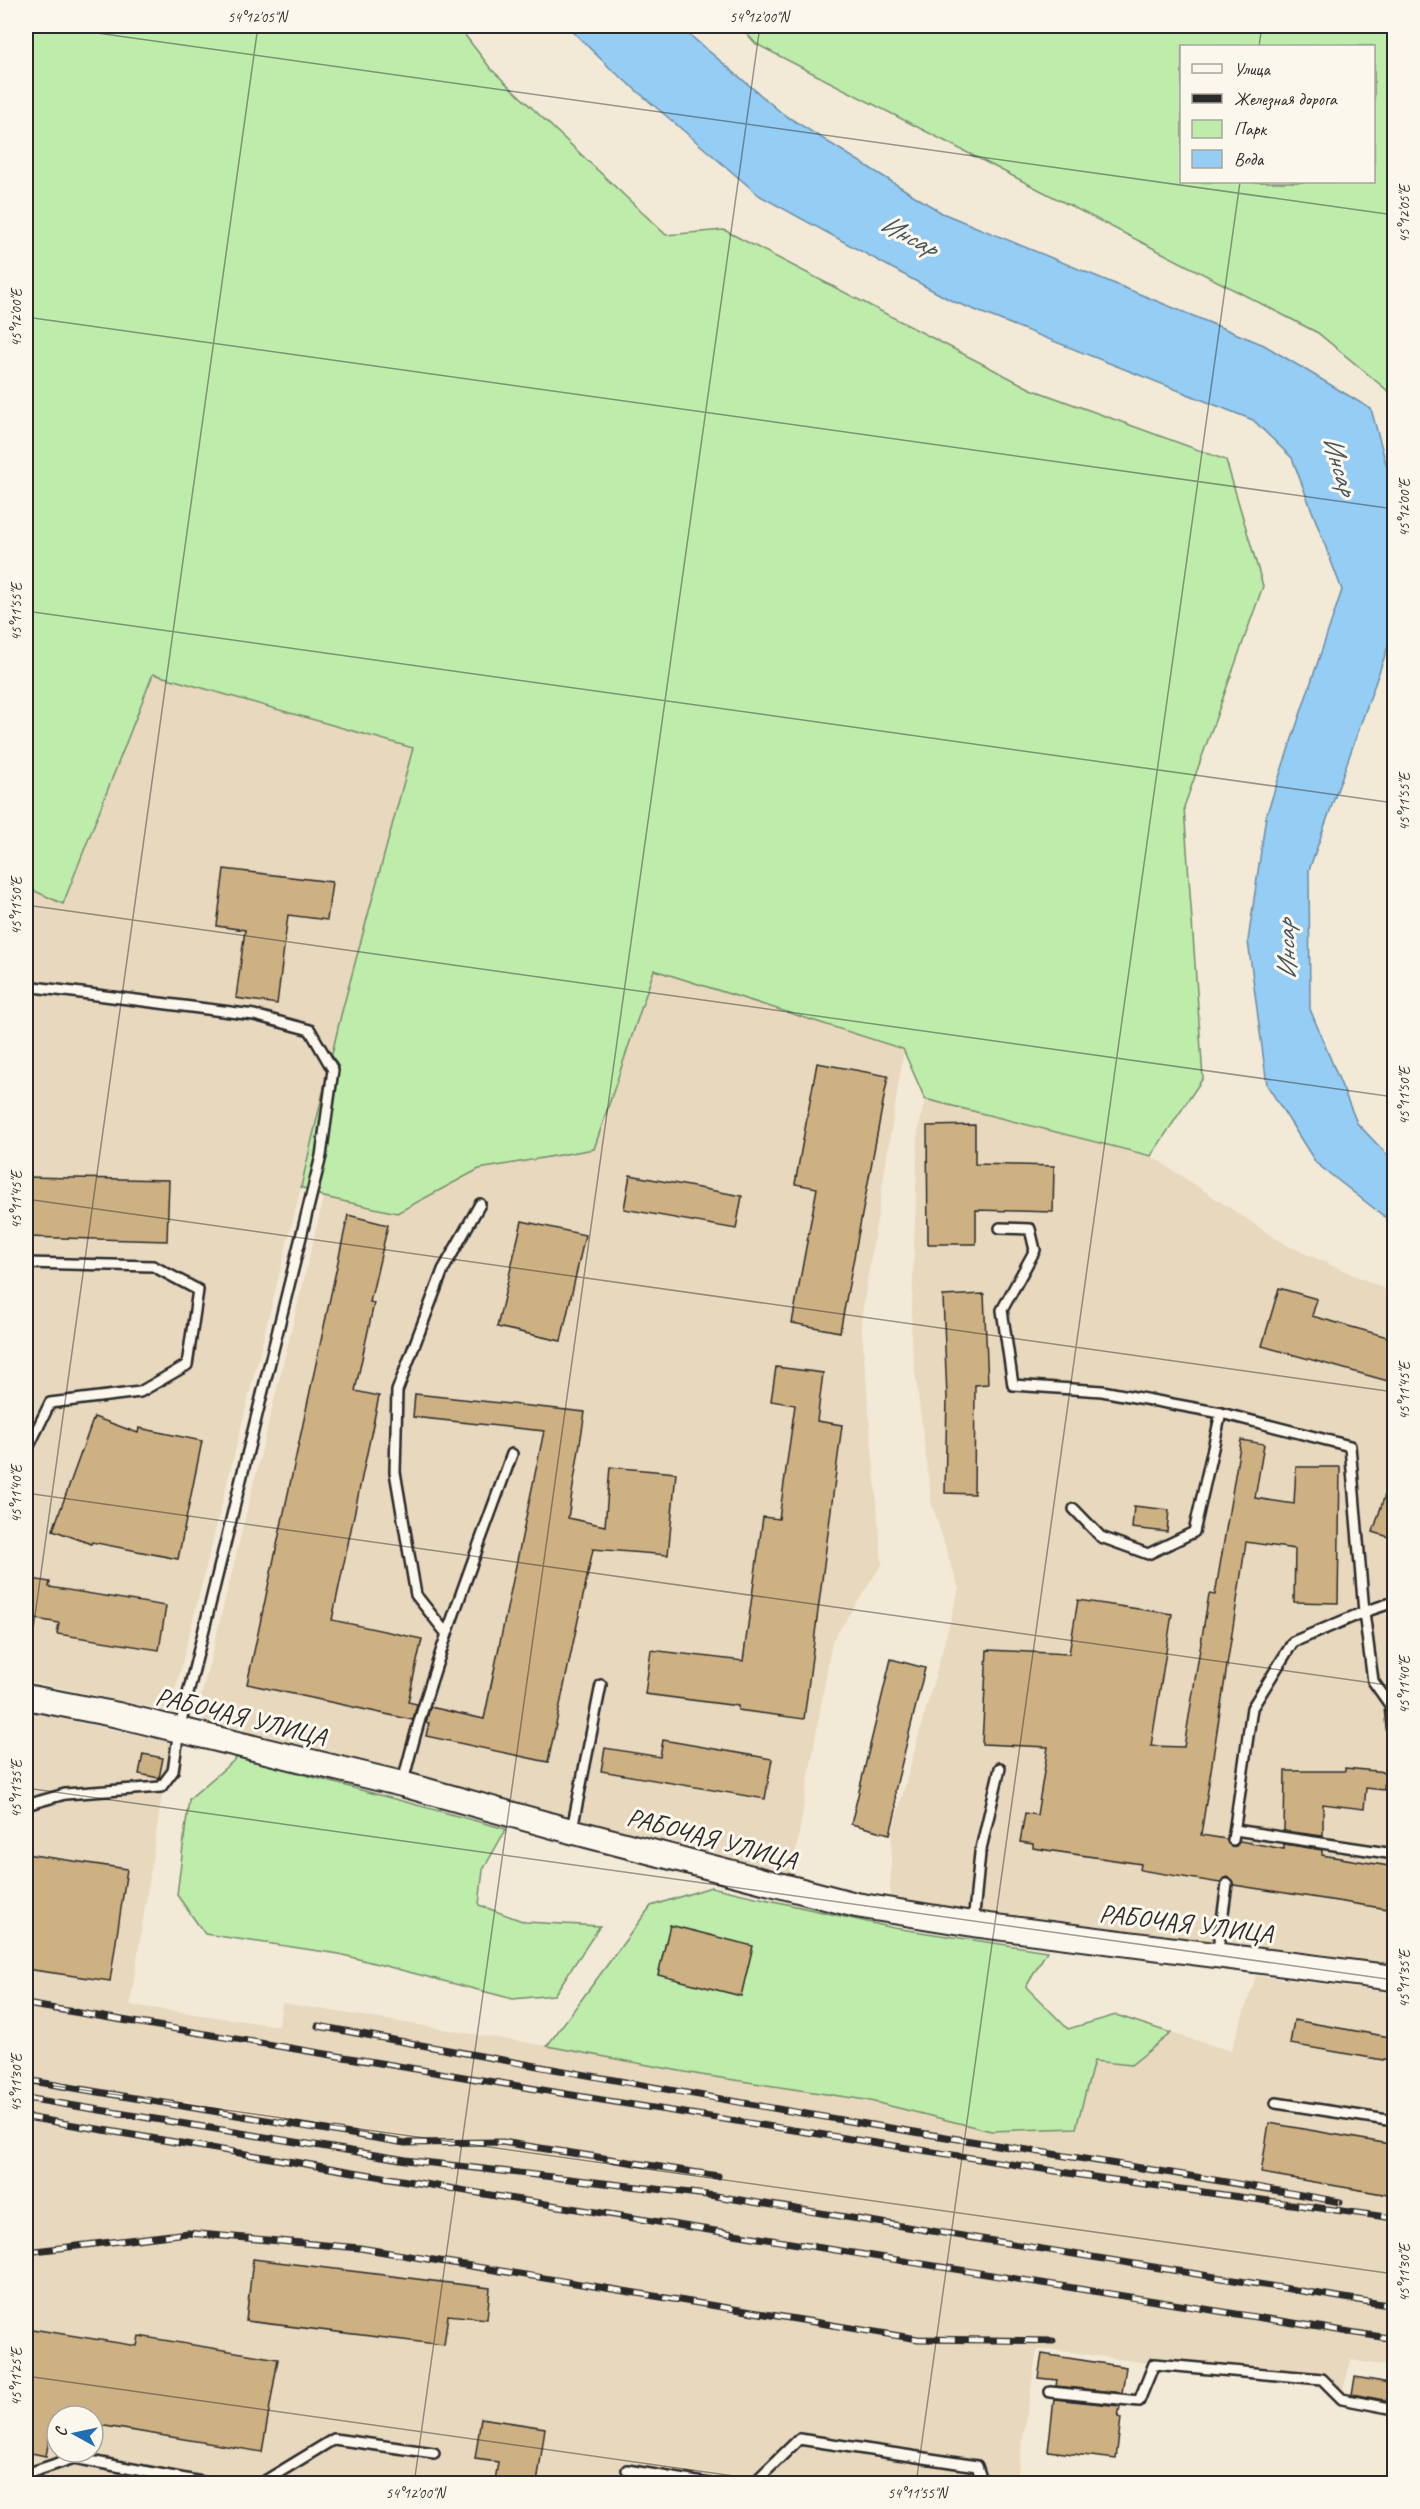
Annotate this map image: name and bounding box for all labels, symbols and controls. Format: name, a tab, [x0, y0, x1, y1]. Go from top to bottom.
text: 54°12'05"N	[227, 8, 290, 27]
text: 54°12'00"N	[729, 8, 792, 27]
legend	[1180, 45, 1375, 183]
text: Улица	[1234, 58, 1271, 80]
text: Железная дорога	[1234, 88, 1338, 111]
text: Парк	[1234, 118, 1268, 140]
text: Вода	[1234, 148, 1265, 170]
text: 45°12'05"E	[1395, 183, 1414, 243]
water label: Инсар	[875, 206, 947, 266]
text: 45°12'00"E	[7, 287, 26, 347]
water label: Инсар	[1315, 432, 1366, 502]
text: 45°12'00"E	[1395, 477, 1414, 537]
text: 45°11'55"E	[7, 581, 26, 641]
text: 45°11'55"E	[1395, 771, 1414, 831]
text: 45°11'50"E	[7, 875, 26, 935]
water label: Инсар	[1268, 916, 1304, 980]
text: 45°11'50"E	[1395, 1065, 1414, 1125]
text: 45°11'45"E	[7, 1169, 26, 1229]
text: 45°11'45"E	[1395, 1360, 1414, 1420]
text: 45°11'40"E	[7, 1463, 26, 1523]
text: 45°11'40"E	[1395, 1654, 1414, 1714]
street label: РАБОЧАЯ УЛИЦА	[152, 1679, 331, 1754]
text: 45°11'35"E	[7, 1758, 26, 1818]
street label: РАБОЧАЯ УЛИЦА	[623, 1800, 802, 1877]
street label: РАБОЧАЯ УЛИЦА	[1097, 1896, 1276, 1951]
text: 45°11'35"E	[1395, 1948, 1414, 2008]
text: 45°11'30"E	[7, 2052, 26, 2112]
text: 45°11'30"E	[1395, 2242, 1414, 2302]
text: 45°11'25"E	[7, 2346, 26, 2406]
north arrow	[45, 2404, 105, 2464]
text: С	[51, 2425, 72, 2437]
text: 54°12'00"N	[385, 2484, 448, 2503]
text: 54°11'55"N	[887, 2484, 950, 2503]

